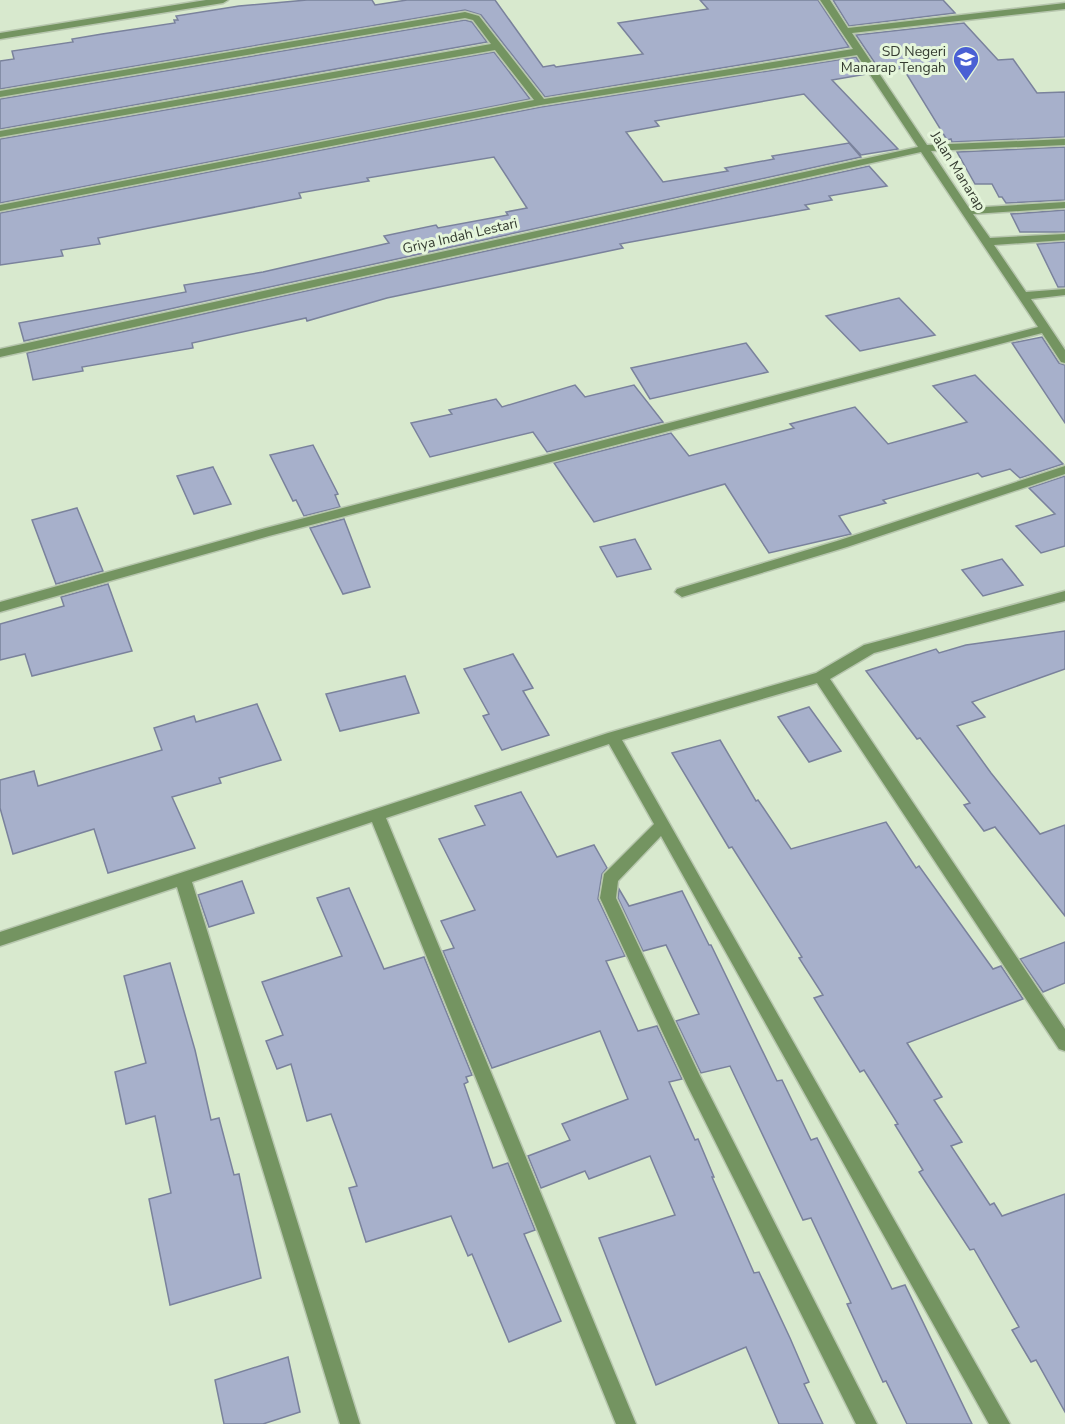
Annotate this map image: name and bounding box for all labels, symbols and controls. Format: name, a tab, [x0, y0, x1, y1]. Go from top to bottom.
place label: SD Negeri Manarap Tengah	[841, 42, 946, 77]
school or university icon: SD Negeri Manarap Tengah	[951, 44, 981, 82]
street label: Jalan Manarap	[925, 127, 990, 214]
street label: Griya Indah Lestari	[401, 214, 519, 258]

